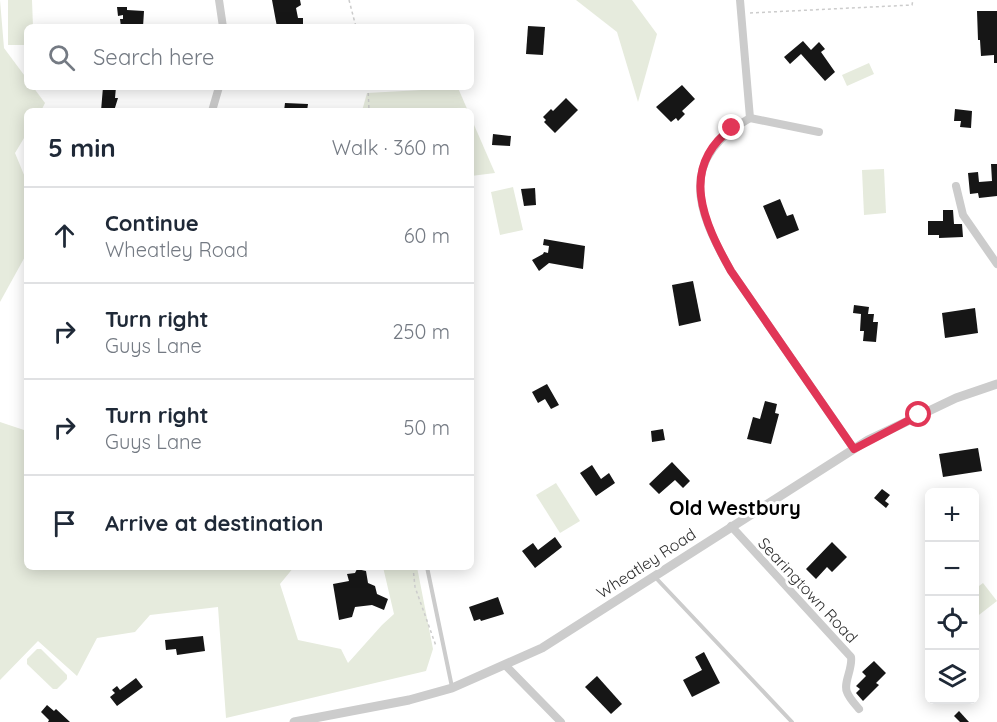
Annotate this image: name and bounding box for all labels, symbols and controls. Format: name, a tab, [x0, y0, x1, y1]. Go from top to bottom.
search box	[24, 24, 474, 90]
icon: search	[45, 41, 78, 74]
text: Search here	[93, 43, 214, 71]
route end	[718, 114, 744, 140]
text: 5 min	[48, 131, 116, 164]
text: Walk · 360 m	[332, 135, 450, 160]
text: Continue	[105, 209, 199, 237]
icon: ahead	[48, 219, 81, 252]
text: 60 m	[404, 223, 450, 248]
text: Wheatley Road	[105, 237, 248, 262]
text: Turn right	[105, 305, 209, 333]
icon: right	[48, 315, 81, 348]
text: 250 m	[392, 319, 450, 344]
text: Guys Lane	[105, 333, 202, 358]
text: Turn right	[105, 401, 209, 429]
route start	[905, 401, 931, 427]
icon: right	[48, 411, 81, 444]
text: 50 m	[404, 415, 450, 440]
text: Guys Lane	[105, 429, 202, 454]
map controls	[925, 488, 979, 704]
button: +	[925, 488, 979, 542]
district label: Old Westbury	[669, 495, 801, 520]
icon: arrive	[48, 507, 81, 540]
text: Arrive at destination	[105, 509, 323, 537]
street label: Wheatley Road	[593, 523, 699, 603]
street label: Searingtown Road	[754, 533, 862, 647]
button: −	[925, 542, 979, 596]
button: locate	[925, 596, 979, 650]
button: layers	[925, 650, 979, 704]

